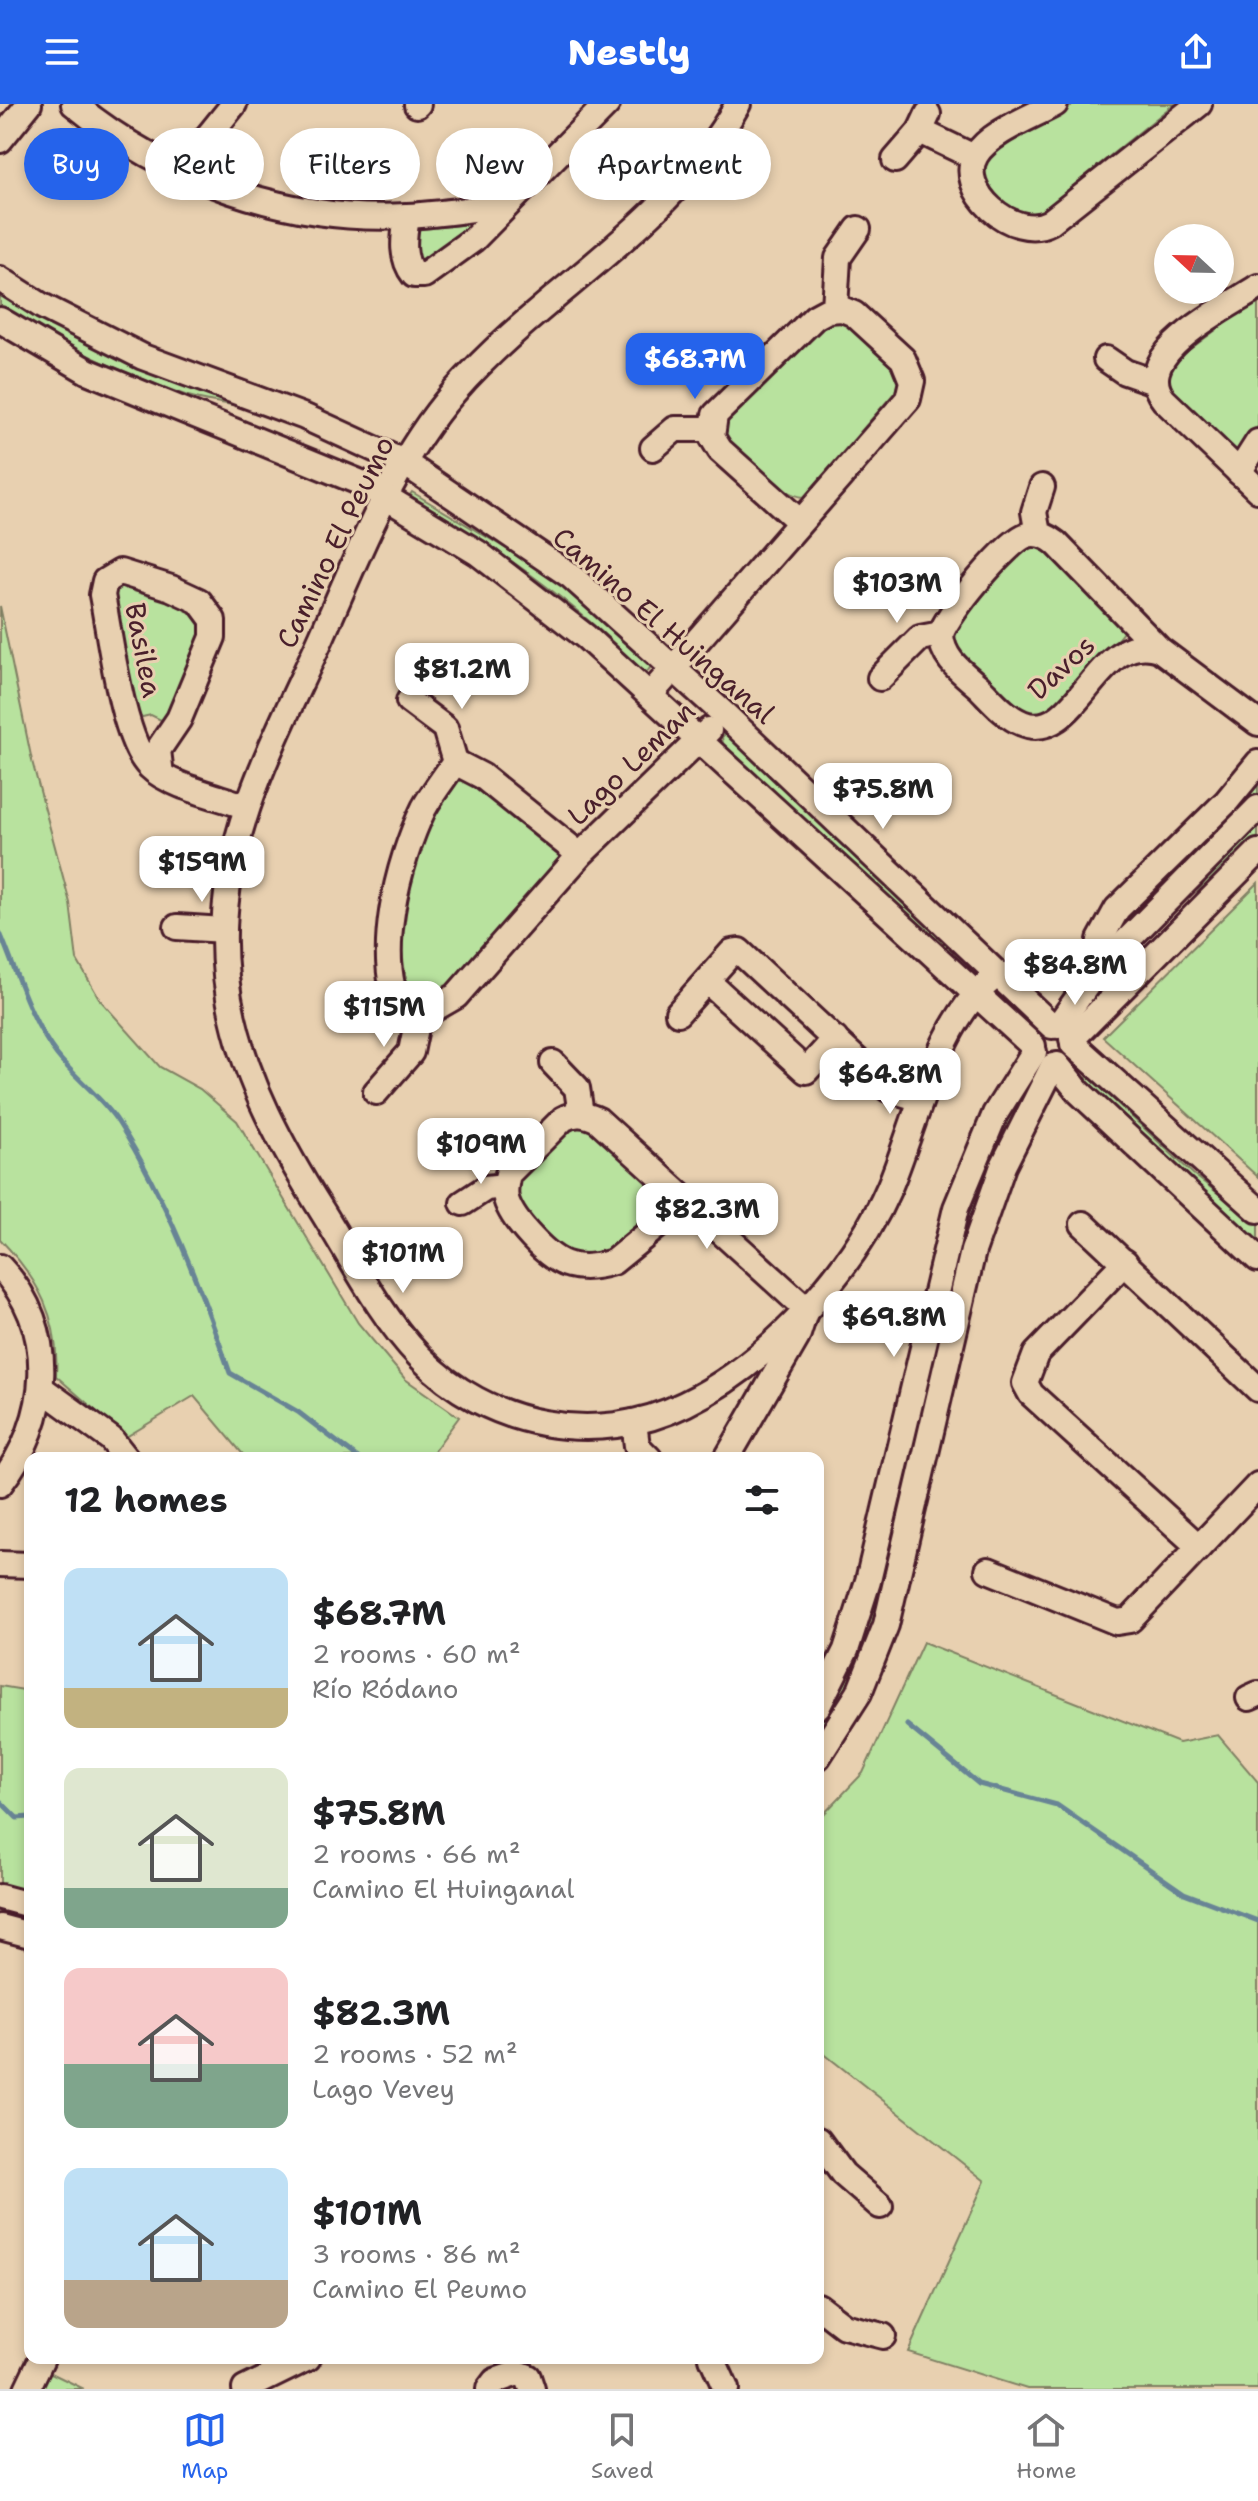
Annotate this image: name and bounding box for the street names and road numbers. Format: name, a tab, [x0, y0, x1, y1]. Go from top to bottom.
street label: Camino El Peumo	[267, 429, 403, 655]
street label: Camino El Huinganal	[545, 518, 783, 732]
street label: Basilea	[116, 599, 172, 701]
street label: Davos	[1019, 626, 1103, 708]
street label: Lago Leman	[559, 692, 703, 834]

